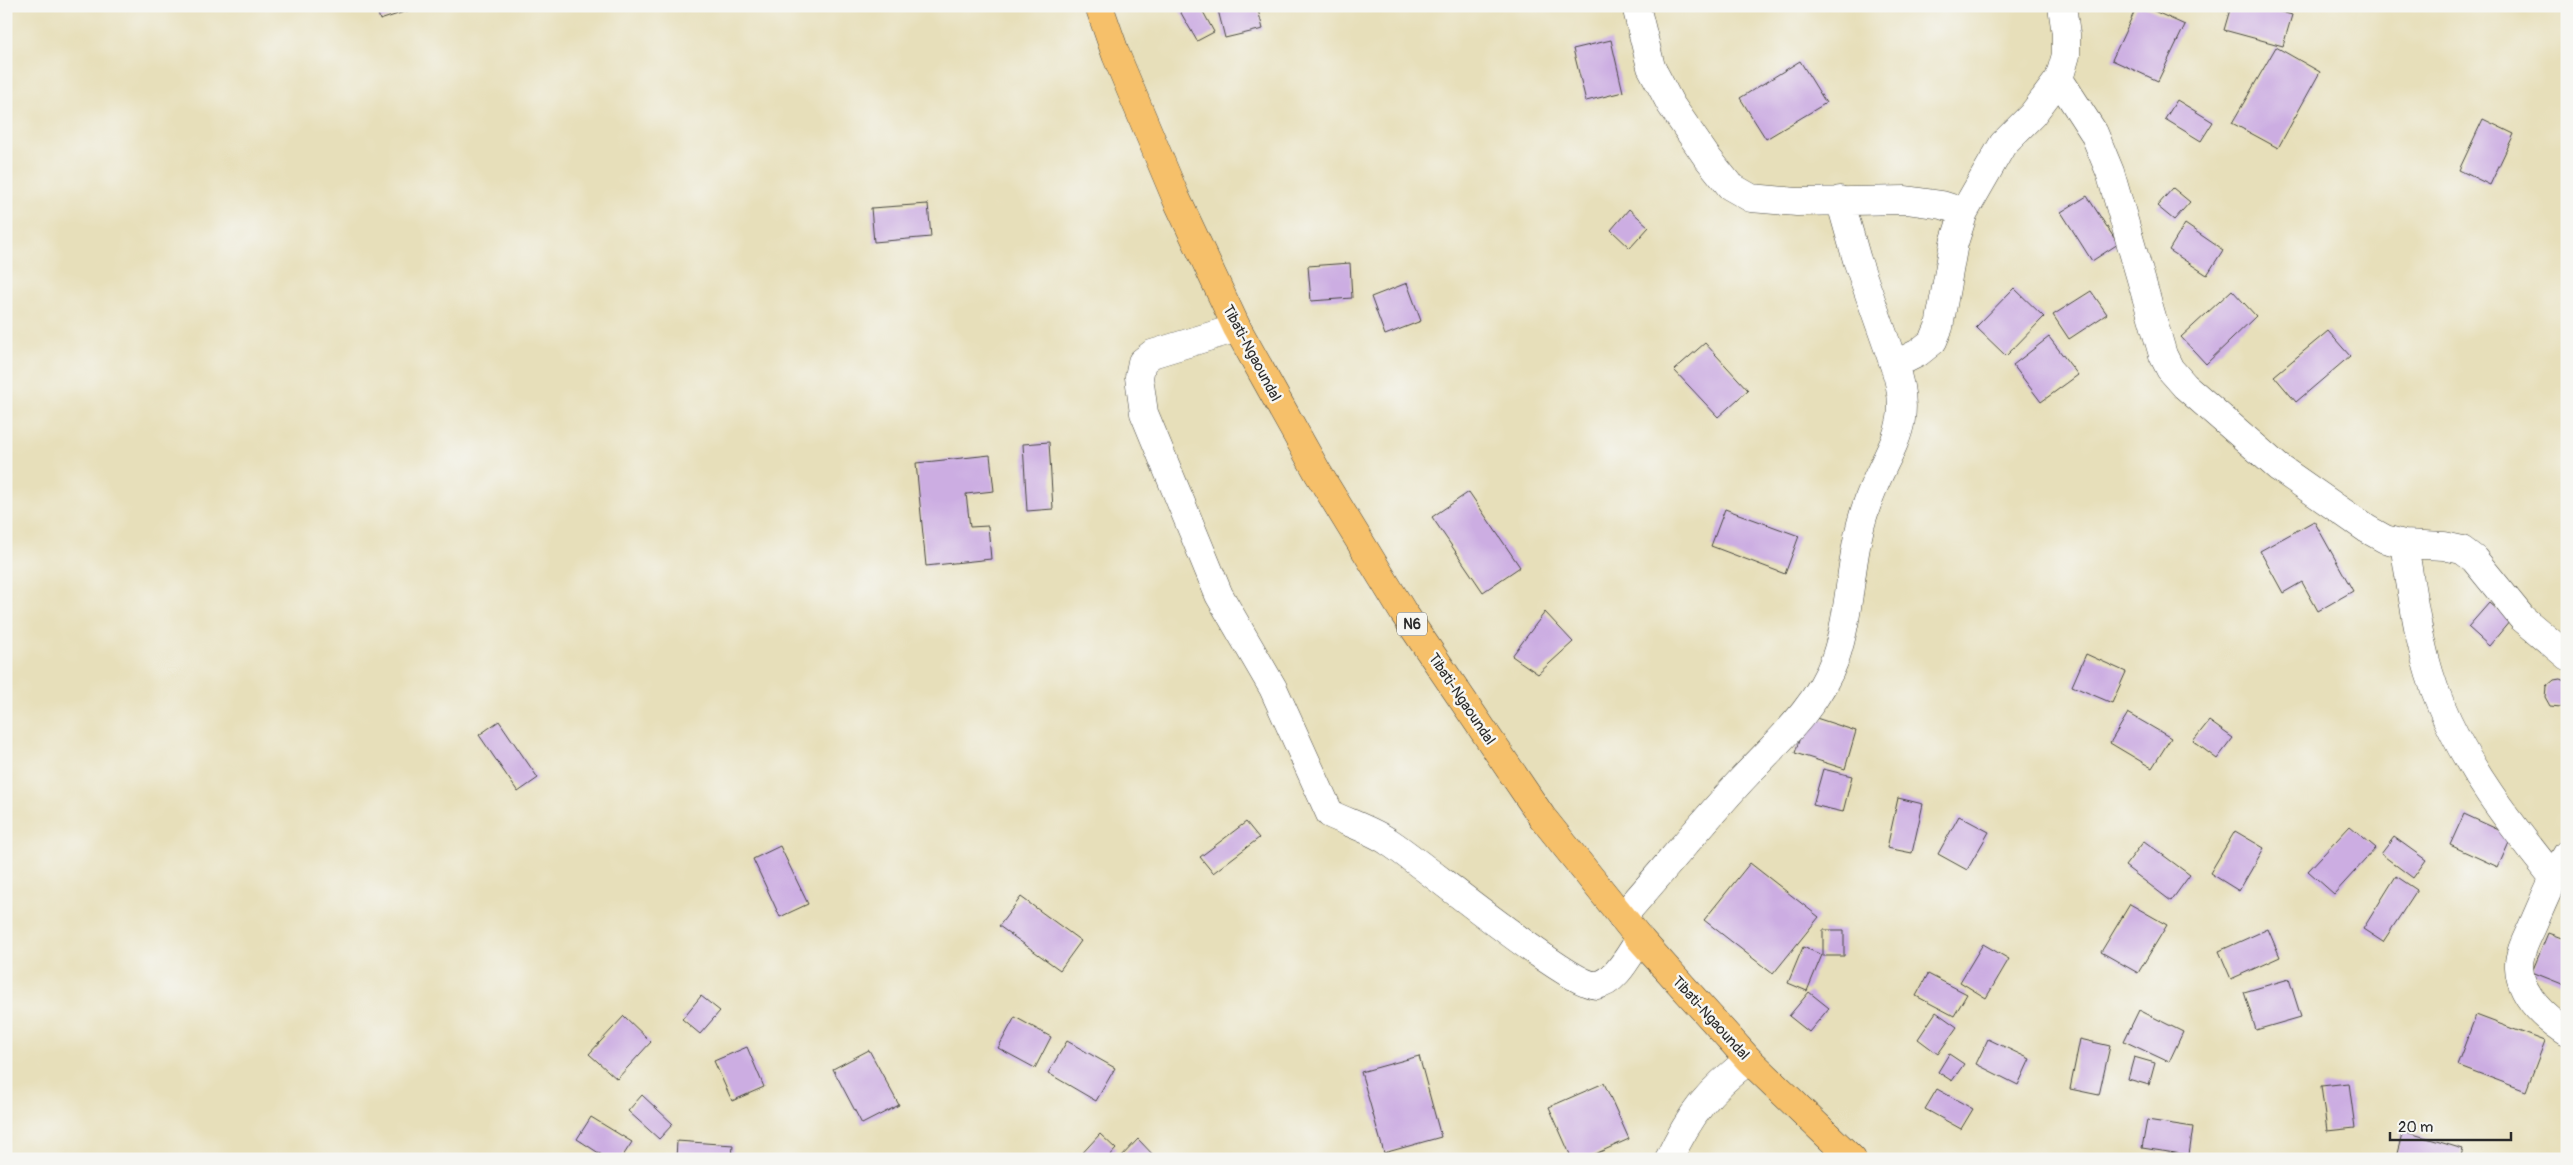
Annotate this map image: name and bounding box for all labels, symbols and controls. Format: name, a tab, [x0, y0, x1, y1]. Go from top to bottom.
street label: Tibati-Ngaoundal	[1218, 302, 1285, 405]
road number: N6	[1397, 612, 1427, 636]
street label: Tibati-Ngaoundal	[1424, 650, 1499, 749]
street label: Tibati-Ngaoundal	[1668, 972, 1753, 1064]
scale bar	[2390, 1110, 2512, 1142]
text: 20 m	[2398, 1118, 2433, 1137]

